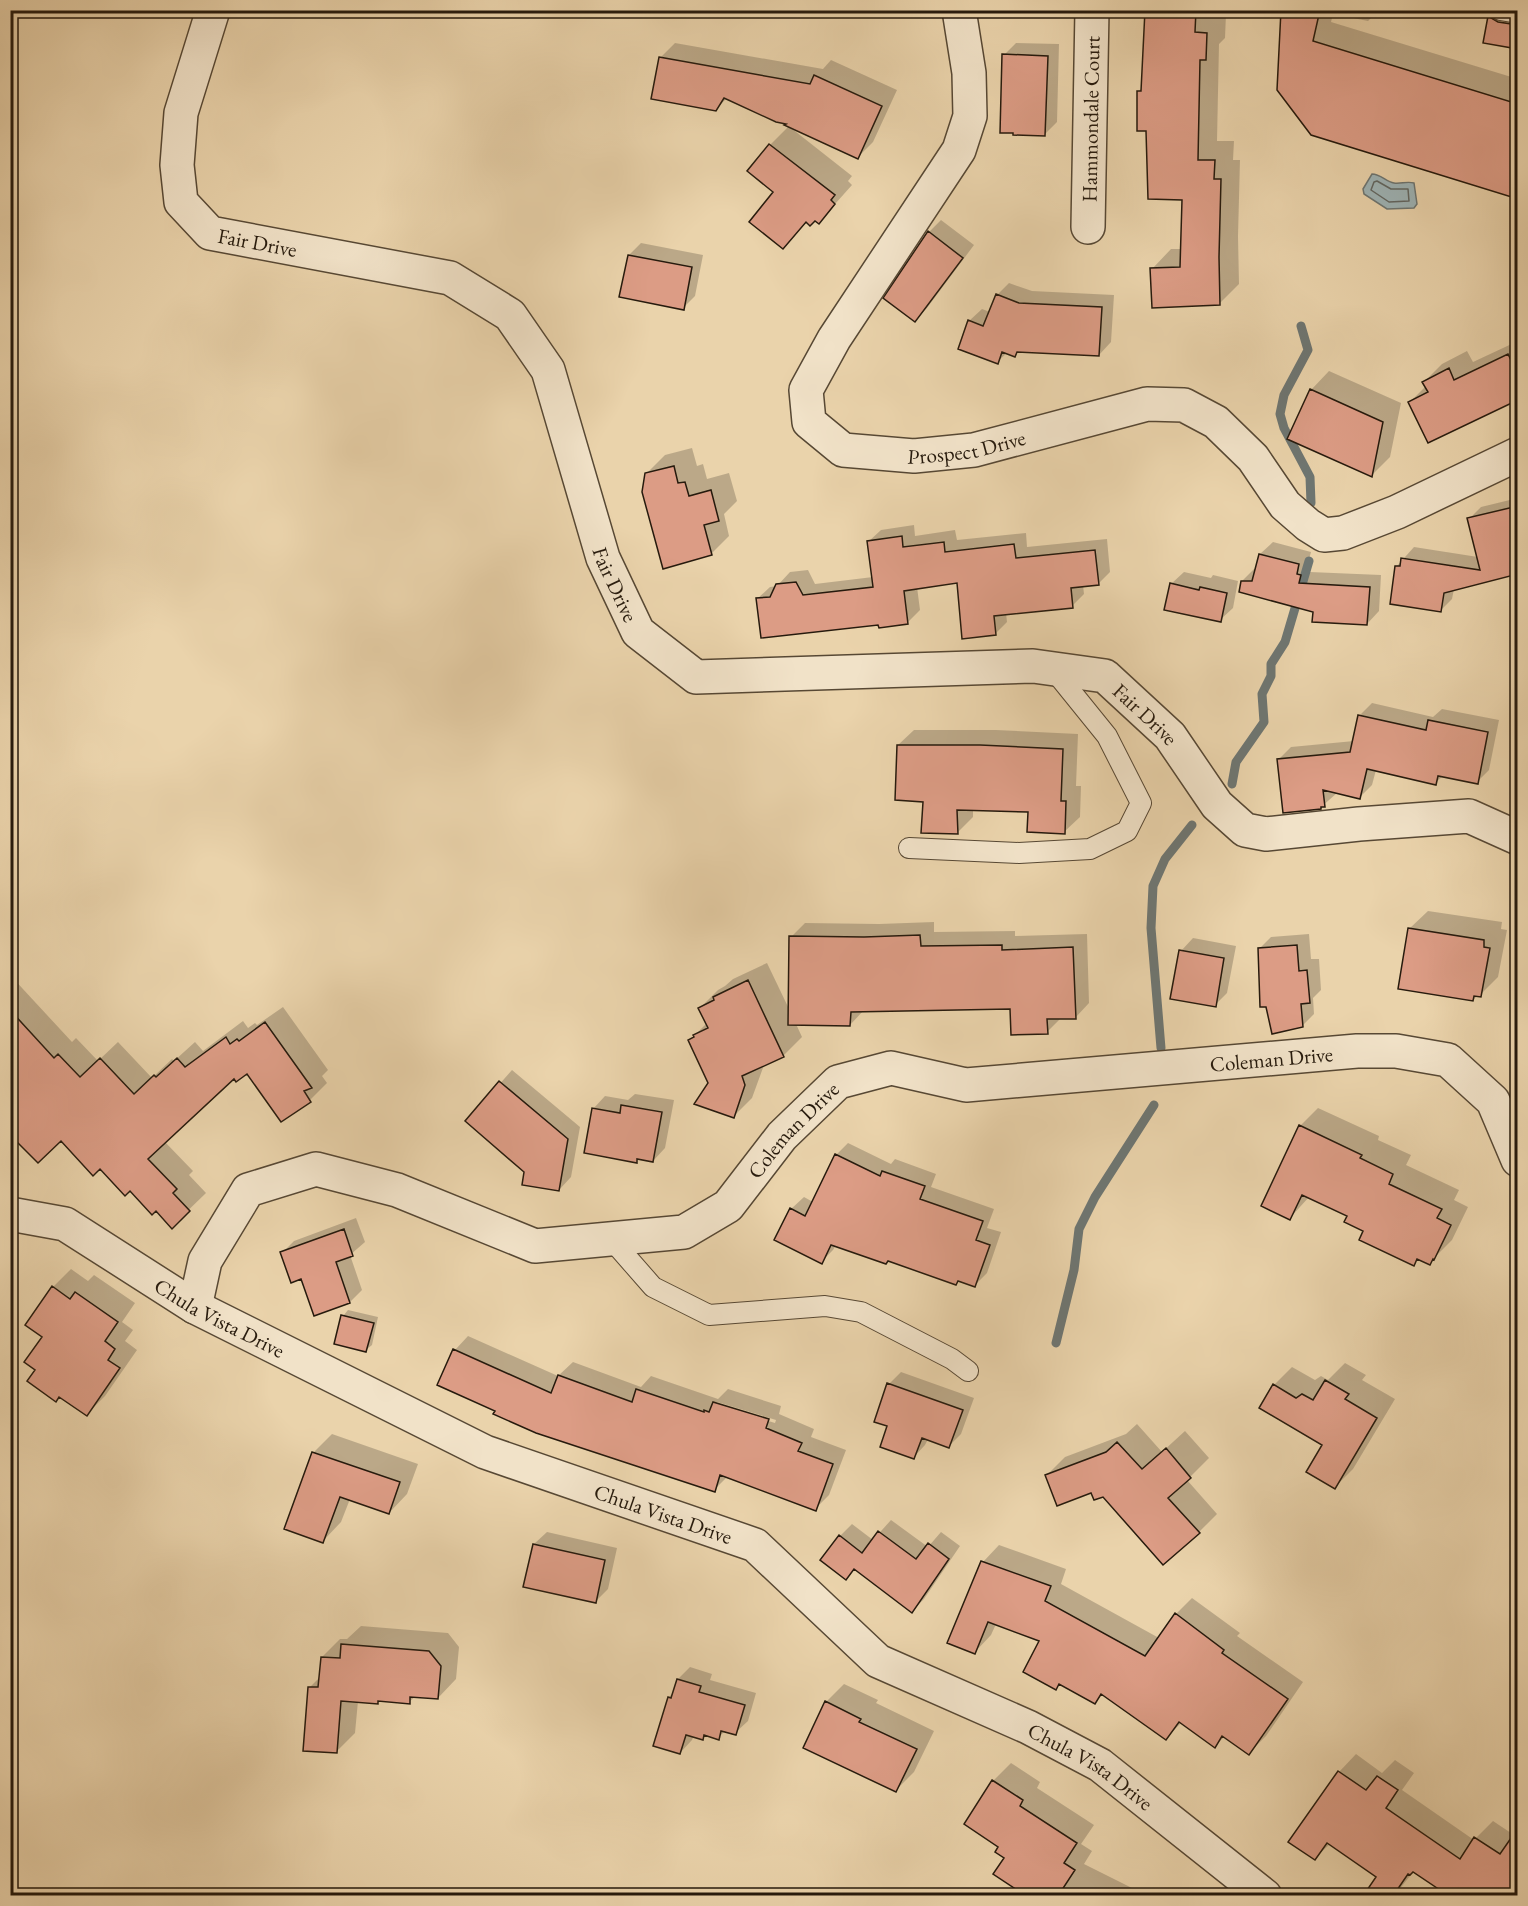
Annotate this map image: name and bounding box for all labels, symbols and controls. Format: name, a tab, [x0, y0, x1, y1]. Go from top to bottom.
street label: Hammondale Court	[1075, 35, 1105, 202]
street label: Fair Drive	[216, 221, 299, 263]
street label: Prospect Drive	[907, 423, 1028, 470]
street label: Fair Drive	[587, 544, 645, 626]
street label: Fair Drive	[1108, 677, 1185, 750]
street label: Coleman Drive	[1209, 1040, 1334, 1077]
street label: Coleman Drive	[741, 1075, 844, 1184]
street label: Chula Vista Drive	[150, 1271, 290, 1363]
street label: Chula Vista Drive	[591, 1477, 736, 1550]
street label: Chula Vista Drive	[1023, 1716, 1159, 1816]

